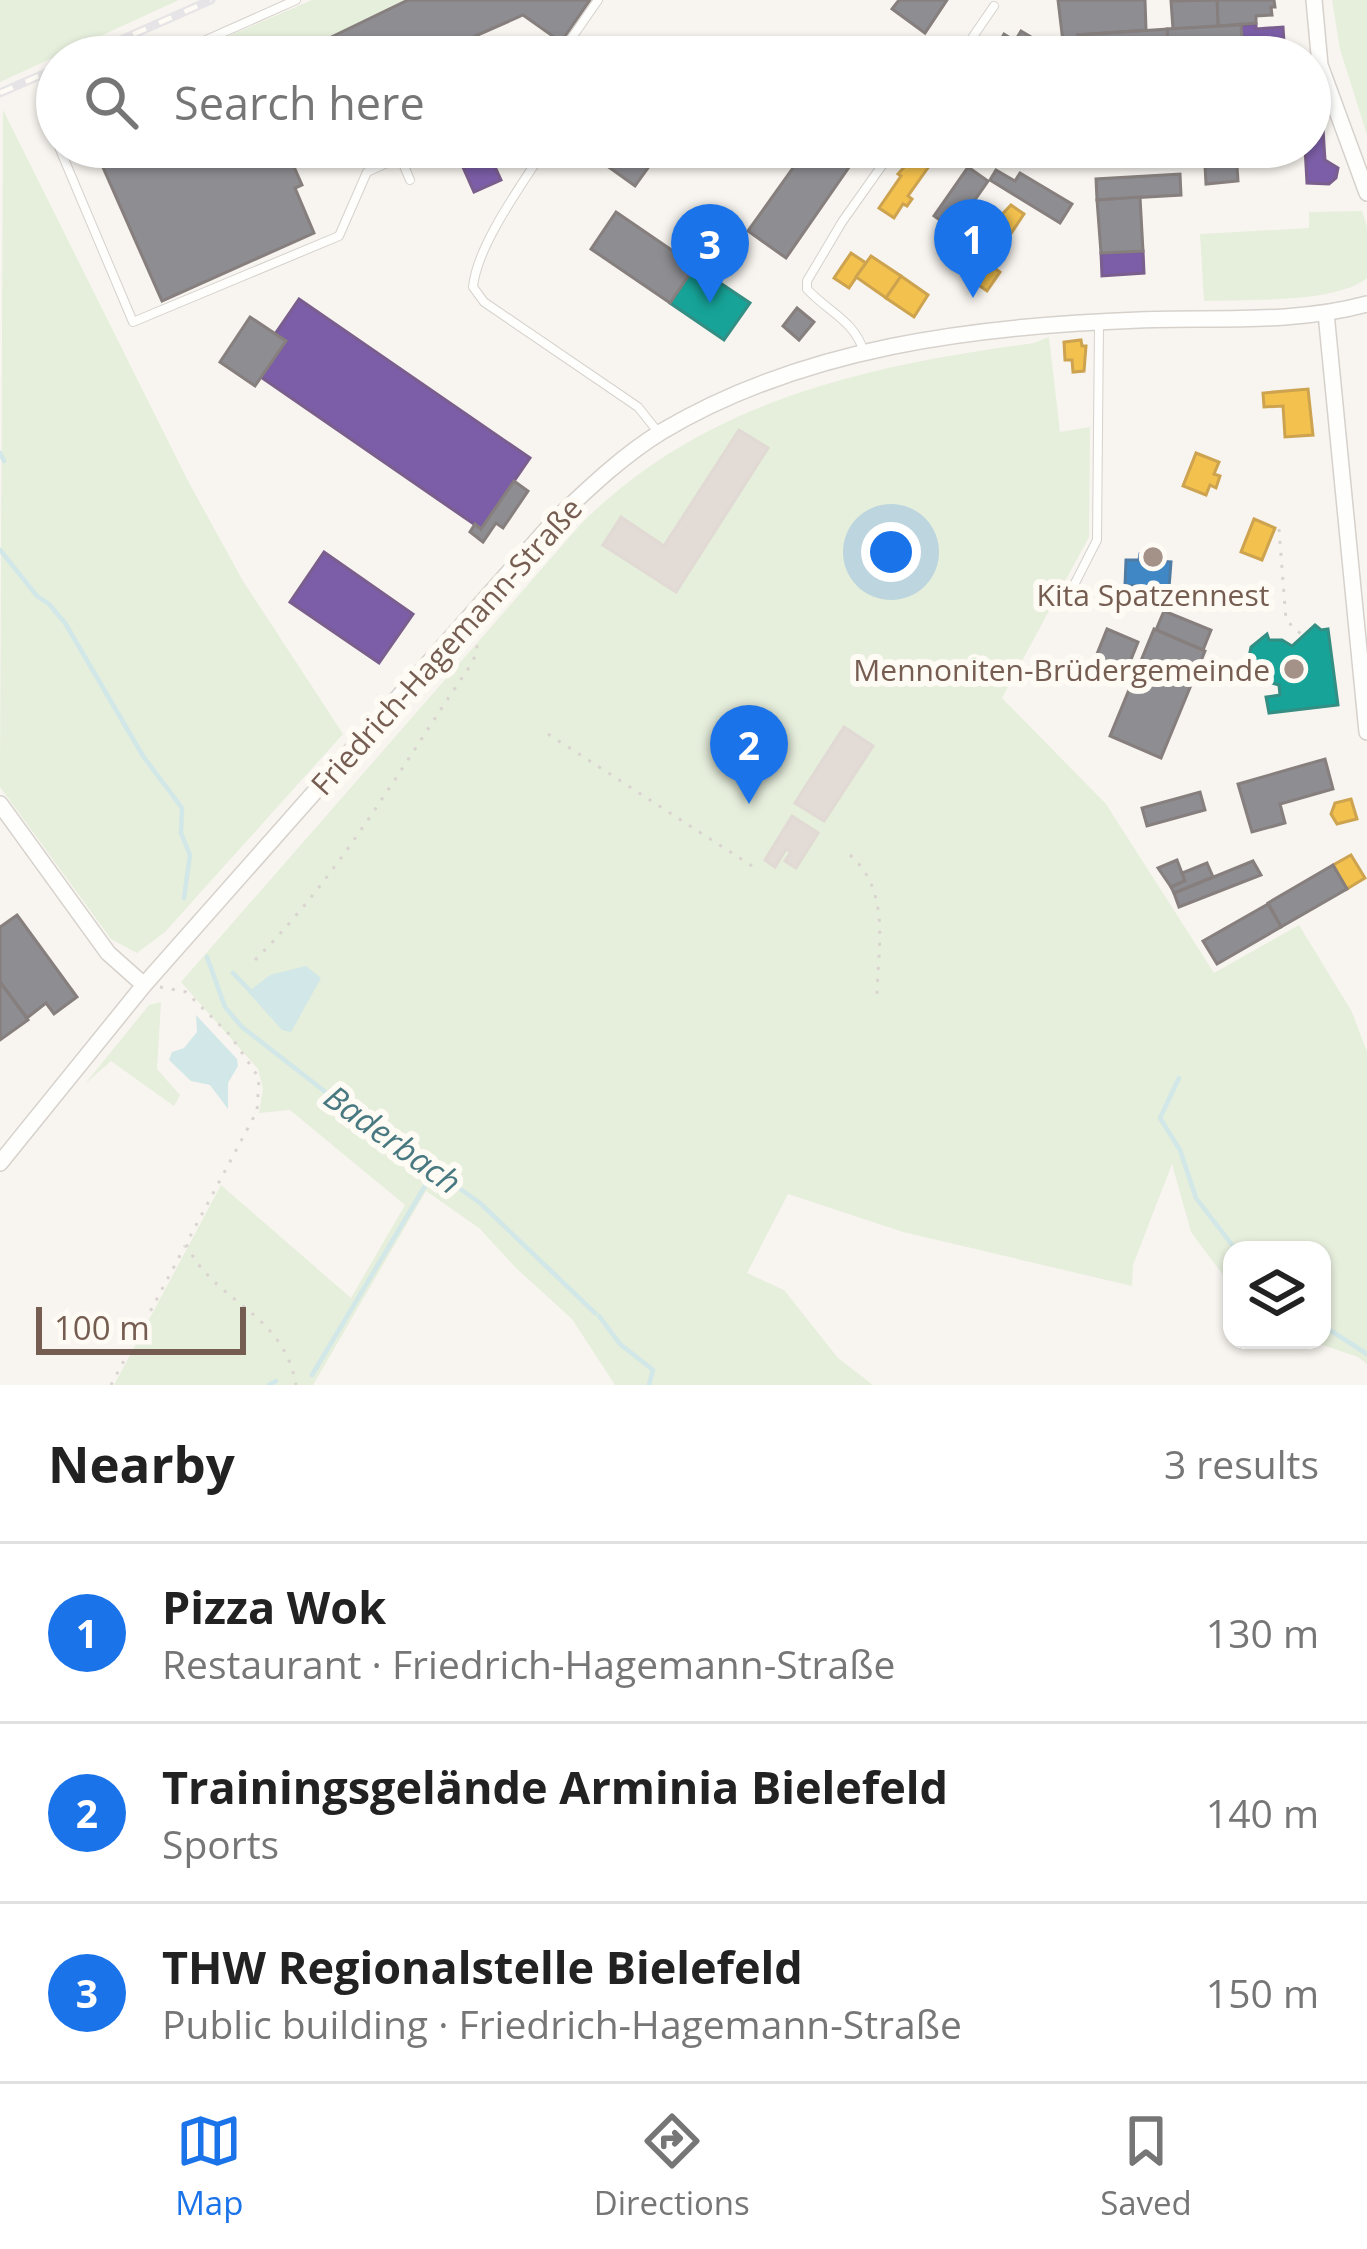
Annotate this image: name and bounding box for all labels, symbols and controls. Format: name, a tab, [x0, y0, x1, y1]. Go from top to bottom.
search box	[36, 36, 1331, 168]
icon: search	[78, 69, 144, 135]
text: Search here	[174, 72, 425, 133]
pin: 1	[934, 199, 1012, 298]
pin: 3	[671, 204, 749, 303]
street label: Friedrich-Hagemann-Straße	[301, 488, 591, 804]
your location	[861, 522, 921, 582]
marker: Kita Spatzennest	[1140, 544, 1166, 570]
place label: Kita Spatzennest	[1037, 574, 1269, 615]
place label: Mennoniten-Brüdergemeinde	[853, 649, 1270, 690]
marker: Mennoniten-Brüdergemeinde	[1281, 656, 1307, 682]
pin: 2	[710, 705, 788, 804]
water label: Baderbach	[316, 1074, 470, 1204]
map controls	[1223, 1241, 1331, 1349]
button: layers	[1223, 1241, 1331, 1349]
scale bar	[36, 1301, 246, 1354]
text: 100 m	[54, 1305, 150, 1350]
text: Nearby	[48, 1428, 235, 1498]
text: 3 results	[1164, 1437, 1319, 1490]
text: Pizza Wok	[162, 1576, 386, 1637]
text: 1	[76, 1606, 98, 1659]
text: 130 m	[1206, 1606, 1319, 1659]
text: Restaurant · Friedrich-Hagemann-Straße	[162, 1637, 895, 1690]
text: Trainingsgelände Arminia Bielefeld	[162, 1756, 948, 1817]
text: 2	[76, 1786, 98, 1839]
text: 140 m	[1206, 1786, 1319, 1839]
text: Sports	[162, 1817, 279, 1870]
text: THW Regionalstelle Bielefeld	[162, 1936, 803, 1997]
text: 3	[76, 1966, 98, 2019]
text: 150 m	[1206, 1966, 1319, 2019]
text: Public building · Friedrich-Hagemann-Straße	[162, 1997, 962, 2050]
tab: Map	[175, 2108, 243, 2225]
tab: Directions	[594, 2108, 750, 2225]
tab: Saved	[1100, 2108, 1192, 2225]

